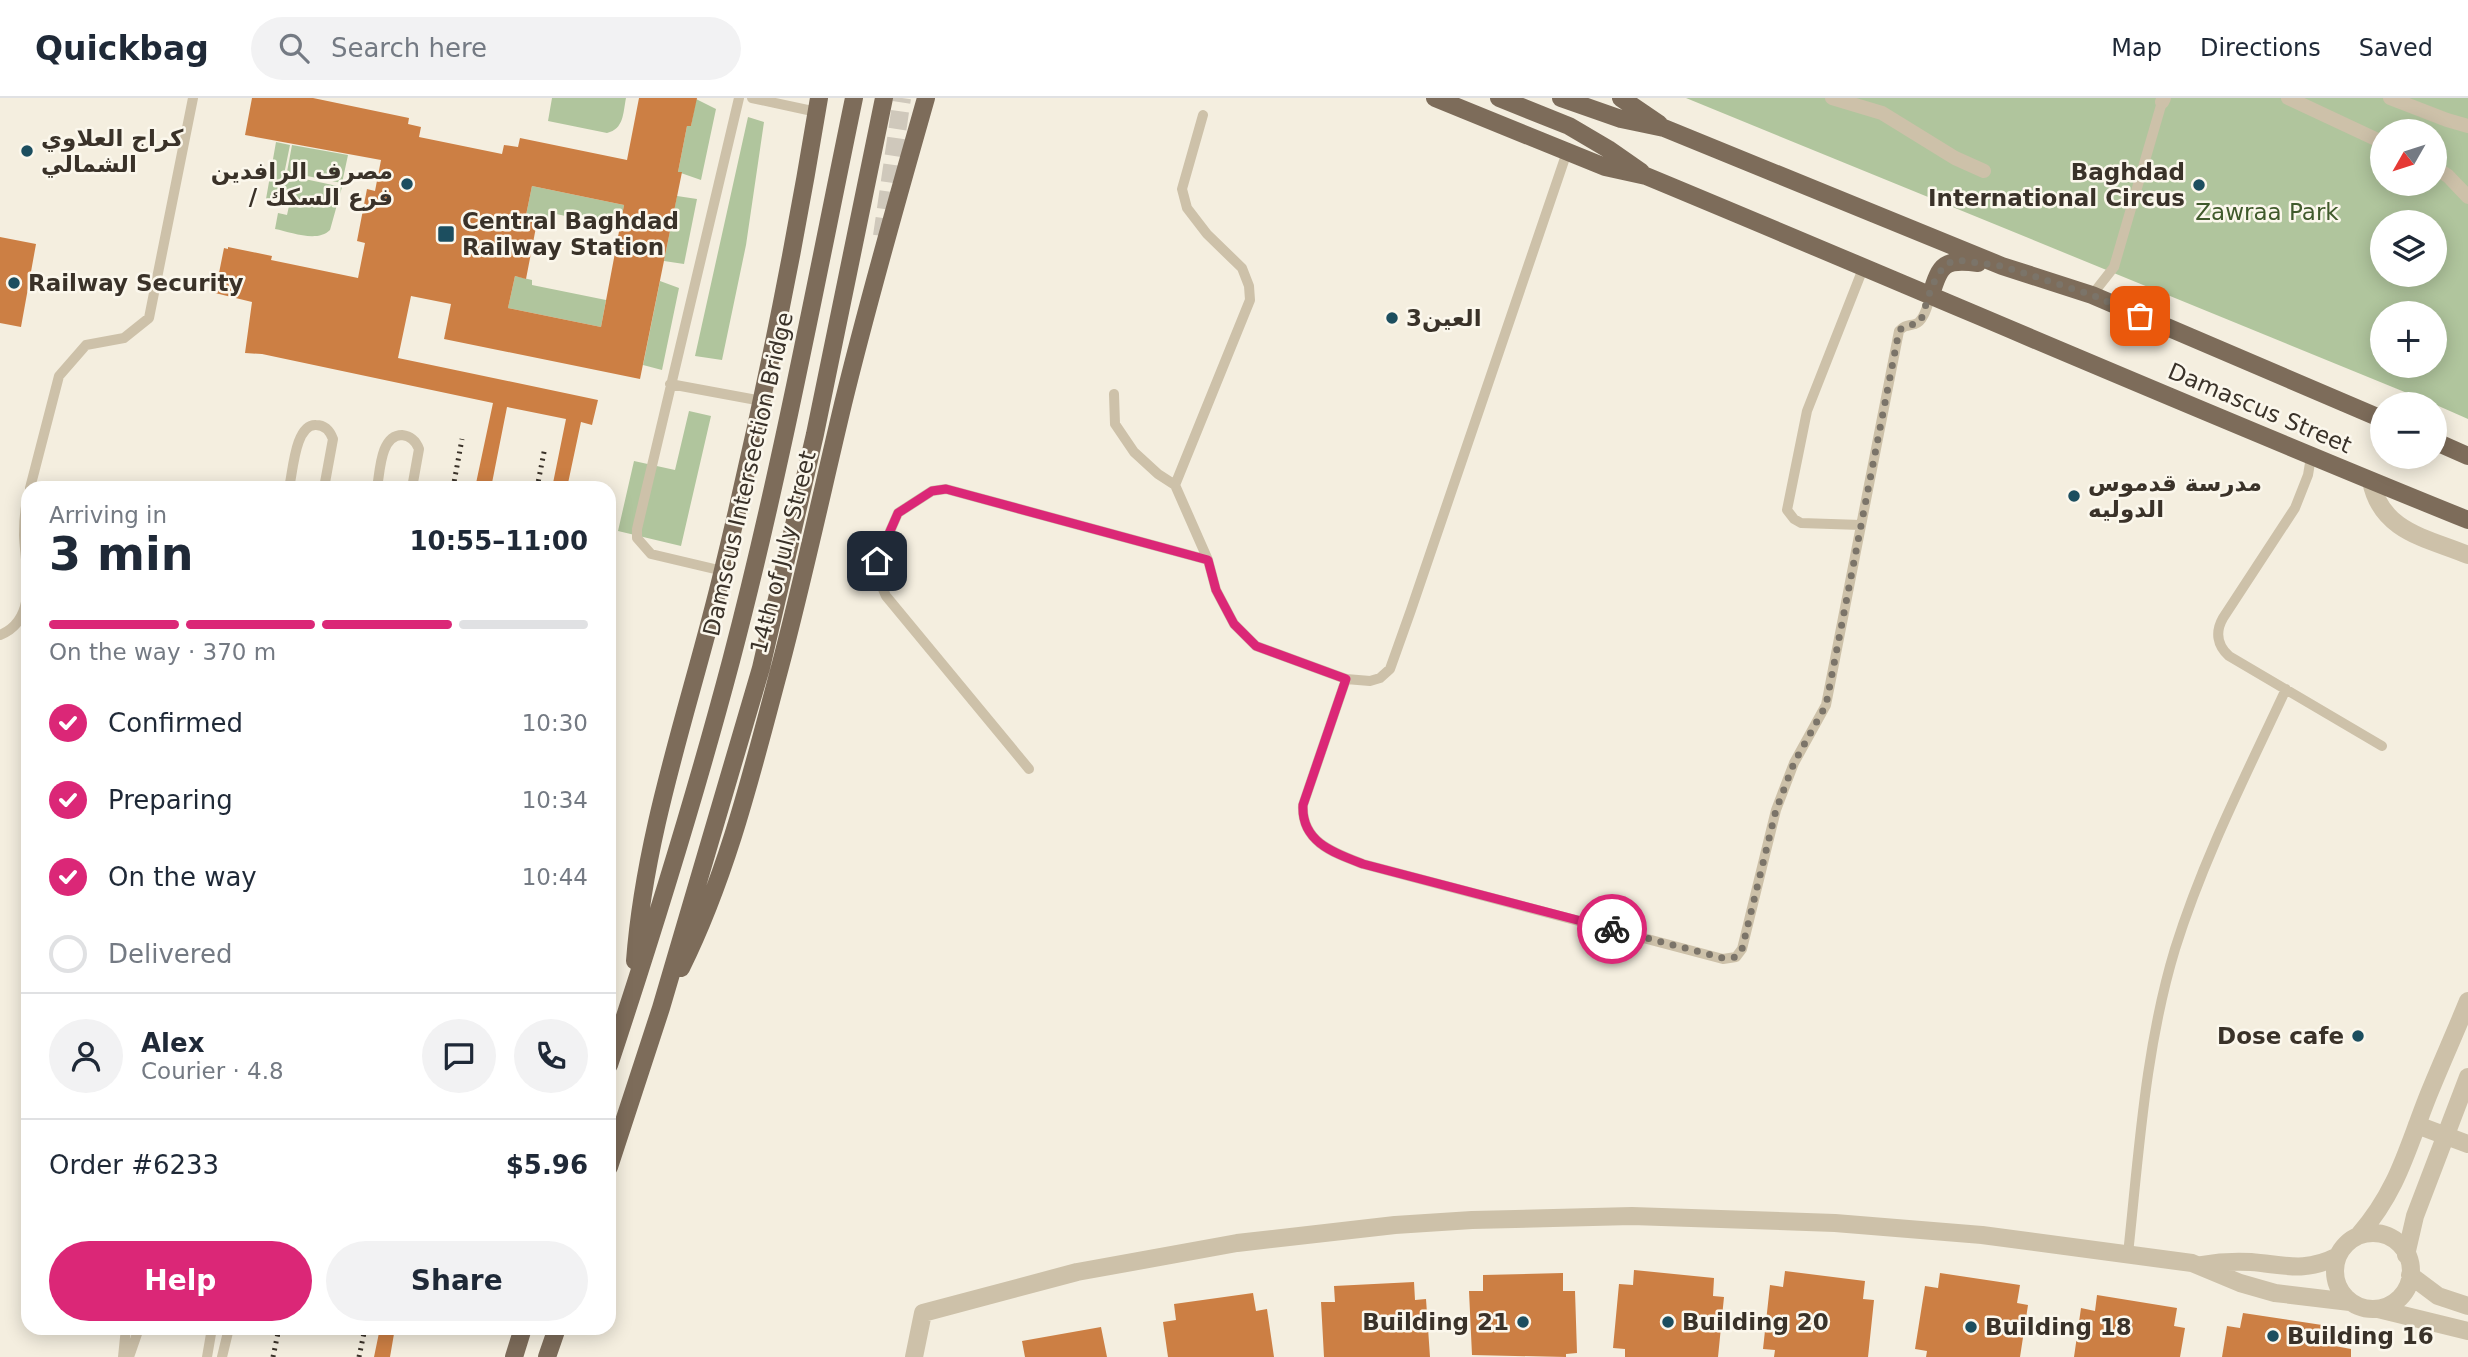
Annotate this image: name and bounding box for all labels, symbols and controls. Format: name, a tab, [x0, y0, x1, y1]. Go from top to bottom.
search box	[251, 17, 741, 80]
text: Quickbag	[35, 29, 209, 68]
icon: search	[275, 29, 313, 67]
text: Search here	[331, 33, 487, 63]
text: Map	[2111, 34, 2162, 62]
text: Directions	[2200, 34, 2321, 62]
text: Saved	[2359, 34, 2433, 62]
north arrow	[2370, 119, 2446, 196]
map controls	[2370, 119, 2447, 469]
place label: كراج العلاوي الشمالي	[41, 125, 184, 178]
marker: كراج العلاوي الشمالي	[19, 143, 35, 159]
place label: مصرف الرافدين / فرع السكك	[211, 158, 393, 211]
place label: Baghdad International Circus	[1928, 159, 2185, 211]
marker: مصرف الرافدين / فرع السكك	[399, 176, 415, 192]
marker: Baghdad International Circus	[2191, 177, 2207, 193]
park label: Zawraa Park	[2195, 199, 2339, 225]
place label: Central Baghdad Railway Station	[462, 208, 679, 260]
button: layers	[2370, 210, 2447, 287]
marker: Central Baghdad Railway Station	[436, 224, 456, 244]
place label: Railway Security	[28, 270, 243, 296]
marker: Railway Security	[6, 275, 22, 291]
pin	[2110, 286, 2170, 346]
icon: bag	[2121, 297, 2159, 335]
button: +	[2370, 301, 2447, 378]
place label: العين3	[1406, 305, 1482, 332]
street label: Damscus Intersection Bridge	[698, 309, 798, 639]
marker: العين3	[1384, 310, 1400, 326]
street label: Damascus Street	[2164, 358, 2356, 458]
button: −	[2370, 392, 2447, 469]
street label: 14th of July Street	[745, 448, 821, 656]
place label: مدرسة قدموس الدوليه	[2088, 470, 2262, 523]
marker: مدرسة قدموس الدوليه	[2066, 488, 2082, 504]
text: Arriving in	[49, 502, 167, 528]
text: 10:55–11:00	[409, 526, 588, 556]
text: 3 min	[49, 527, 193, 581]
pin	[847, 531, 907, 591]
icon: home	[858, 542, 896, 580]
text: On the way · 370 m	[49, 639, 276, 665]
icon: check	[49, 704, 87, 742]
text: Confirmed	[108, 708, 243, 738]
text: 10:30	[522, 710, 588, 736]
icon: check	[49, 781, 87, 819]
text: Preparing	[108, 785, 233, 815]
text: 10:34	[522, 787, 588, 813]
icon: check	[49, 858, 87, 896]
text: On the way	[108, 862, 257, 892]
text: 10:44	[522, 864, 588, 890]
courier	[1577, 894, 1647, 964]
icon: bike	[1593, 910, 1631, 948]
text: Delivered	[108, 939, 232, 969]
button: person	[49, 1019, 123, 1093]
button: chat	[422, 1019, 496, 1093]
button: phone	[514, 1019, 588, 1093]
place label: Dose cafe	[2217, 1023, 2344, 1049]
text: Alex	[141, 1028, 204, 1058]
marker: Dose cafe	[2350, 1028, 2366, 1044]
text: Courier · 4.8	[141, 1058, 284, 1084]
text: Order #6233	[49, 1150, 219, 1180]
text: $5.96	[506, 1150, 588, 1180]
button: Help	[49, 1241, 312, 1321]
button: Share	[326, 1241, 588, 1321]
place label: Building 21	[1362, 1309, 1509, 1335]
place label: Building 20	[1682, 1309, 1829, 1335]
marker: Building 21	[1515, 1314, 1531, 1330]
marker: Building 20	[1660, 1314, 1676, 1330]
place label: Building 18	[1985, 1314, 2132, 1340]
marker: Building 18	[1963, 1319, 1979, 1335]
place label: Building 16	[2287, 1323, 2434, 1349]
marker: Building 16	[2265, 1328, 2281, 1344]

